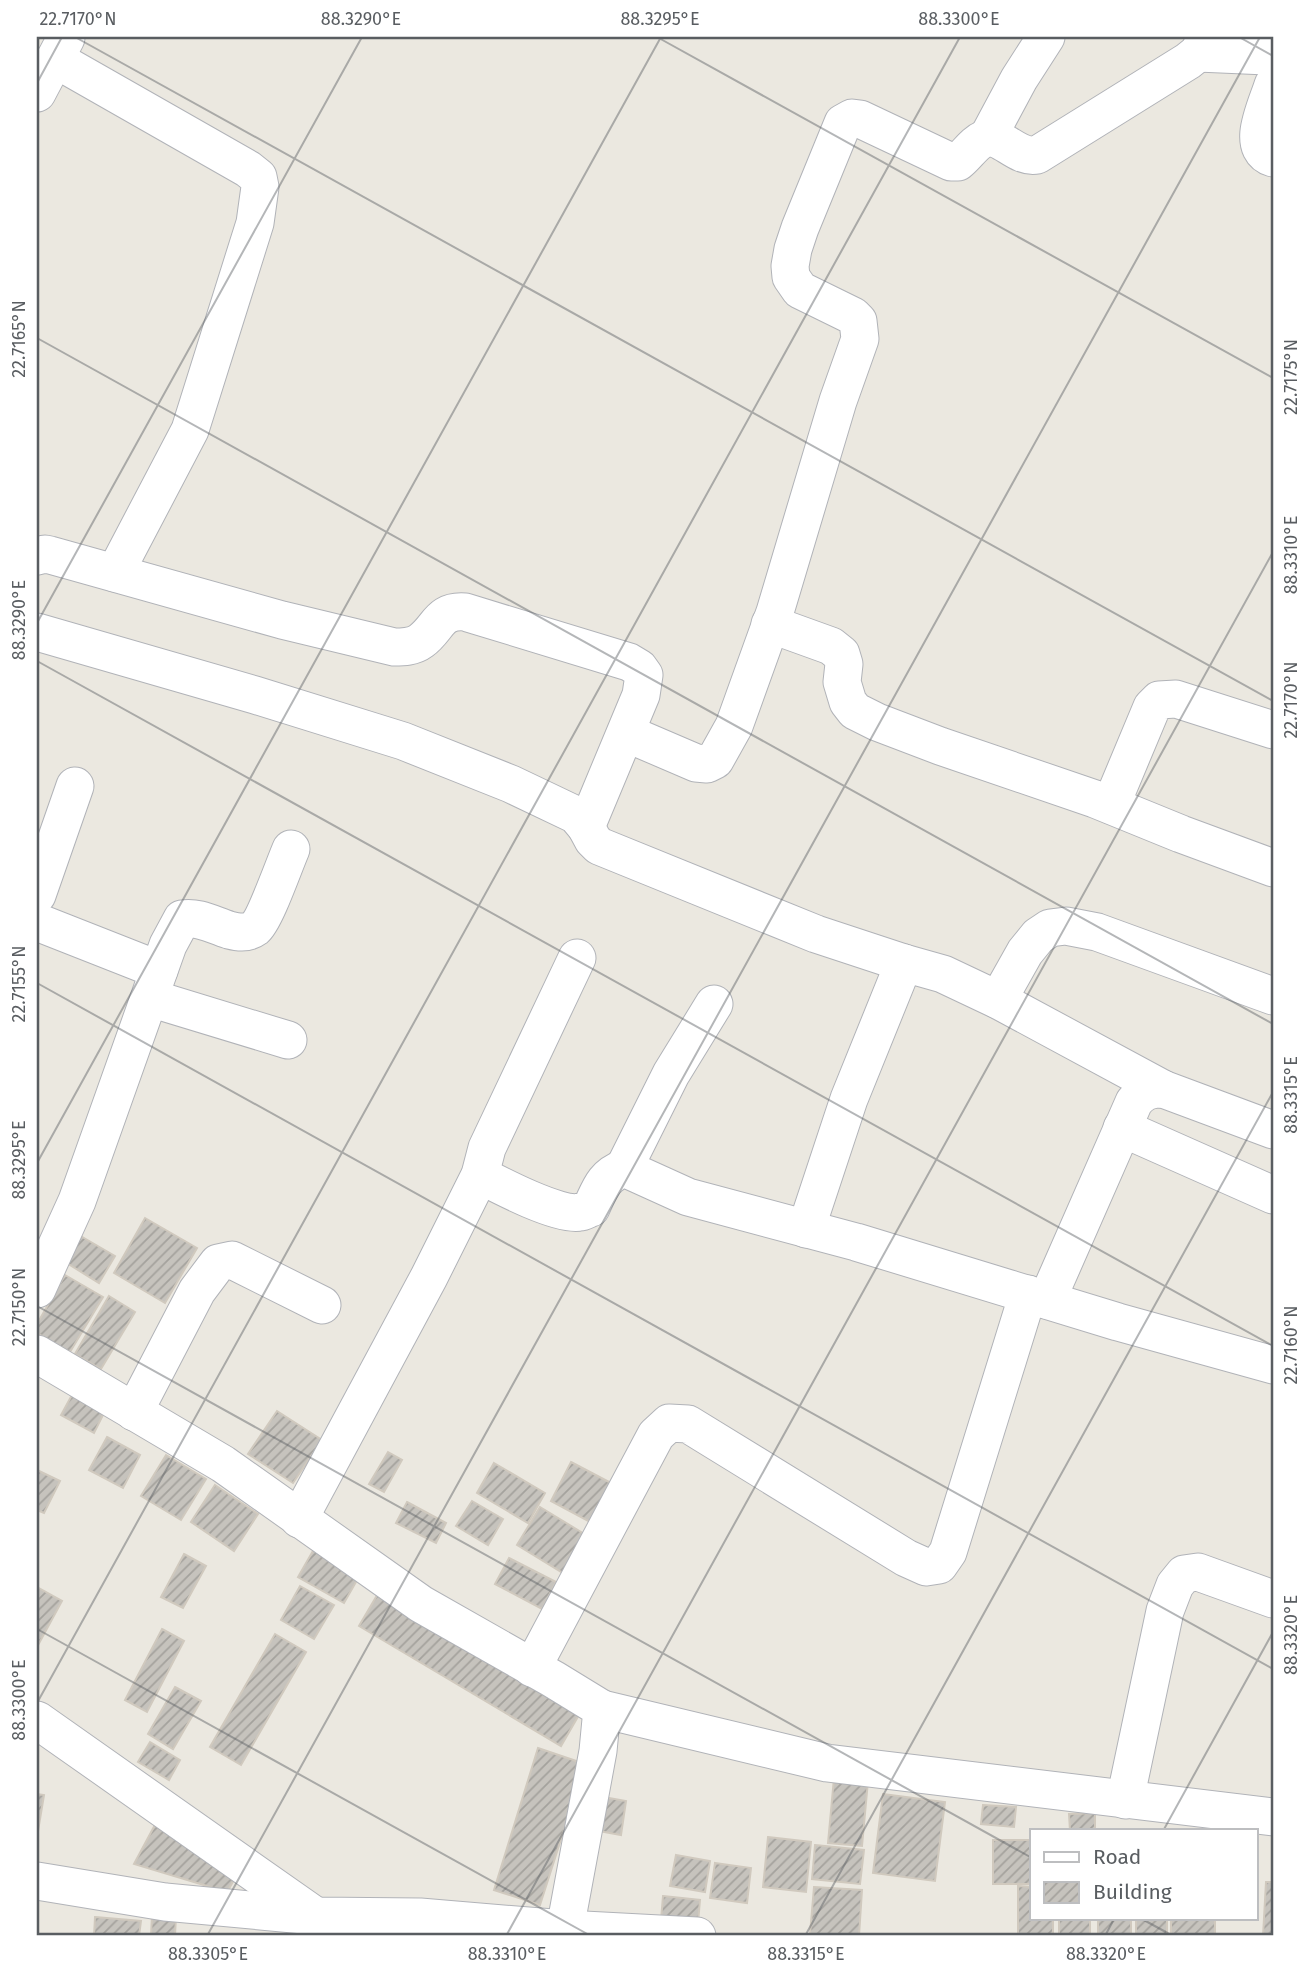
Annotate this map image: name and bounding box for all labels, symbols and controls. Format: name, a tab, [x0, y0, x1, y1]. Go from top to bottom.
text: 22.7170°N	[39, 8, 117, 30]
text: 88.3290°E	[321, 8, 401, 30]
text: 88.3295°E	[620, 8, 700, 30]
text: 88.3300°E	[918, 8, 1000, 30]
text: 22.7165°N	[8, 300, 30, 378]
text: 22.7175°N	[1280, 339, 1302, 415]
text: 88.3310°E	[1280, 516, 1302, 594]
text: 88.3290°E	[8, 580, 30, 660]
text: 22.7170°N	[1280, 661, 1302, 739]
text: 22.7155°N	[8, 945, 30, 1023]
text: 88.3315°E	[1280, 1056, 1302, 1134]
text: 88.3295°E	[8, 1120, 30, 1200]
text: 22.7150°N	[8, 1268, 30, 1346]
text: 22.7160°N	[1280, 1306, 1302, 1384]
text: 88.3320°E	[1280, 1595, 1302, 1675]
text: 88.3300°E	[8, 1659, 30, 1741]
legend	[1030, 1829, 1258, 1920]
text: Road	[1093, 1844, 1141, 1870]
text: Building	[1093, 1879, 1172, 1905]
text: 88.3305°E	[168, 1943, 248, 1965]
text: 88.3310°E	[468, 1943, 546, 1965]
text: 88.3315°E	[767, 1943, 845, 1965]
text: 88.3320°E	[1066, 1943, 1146, 1965]

